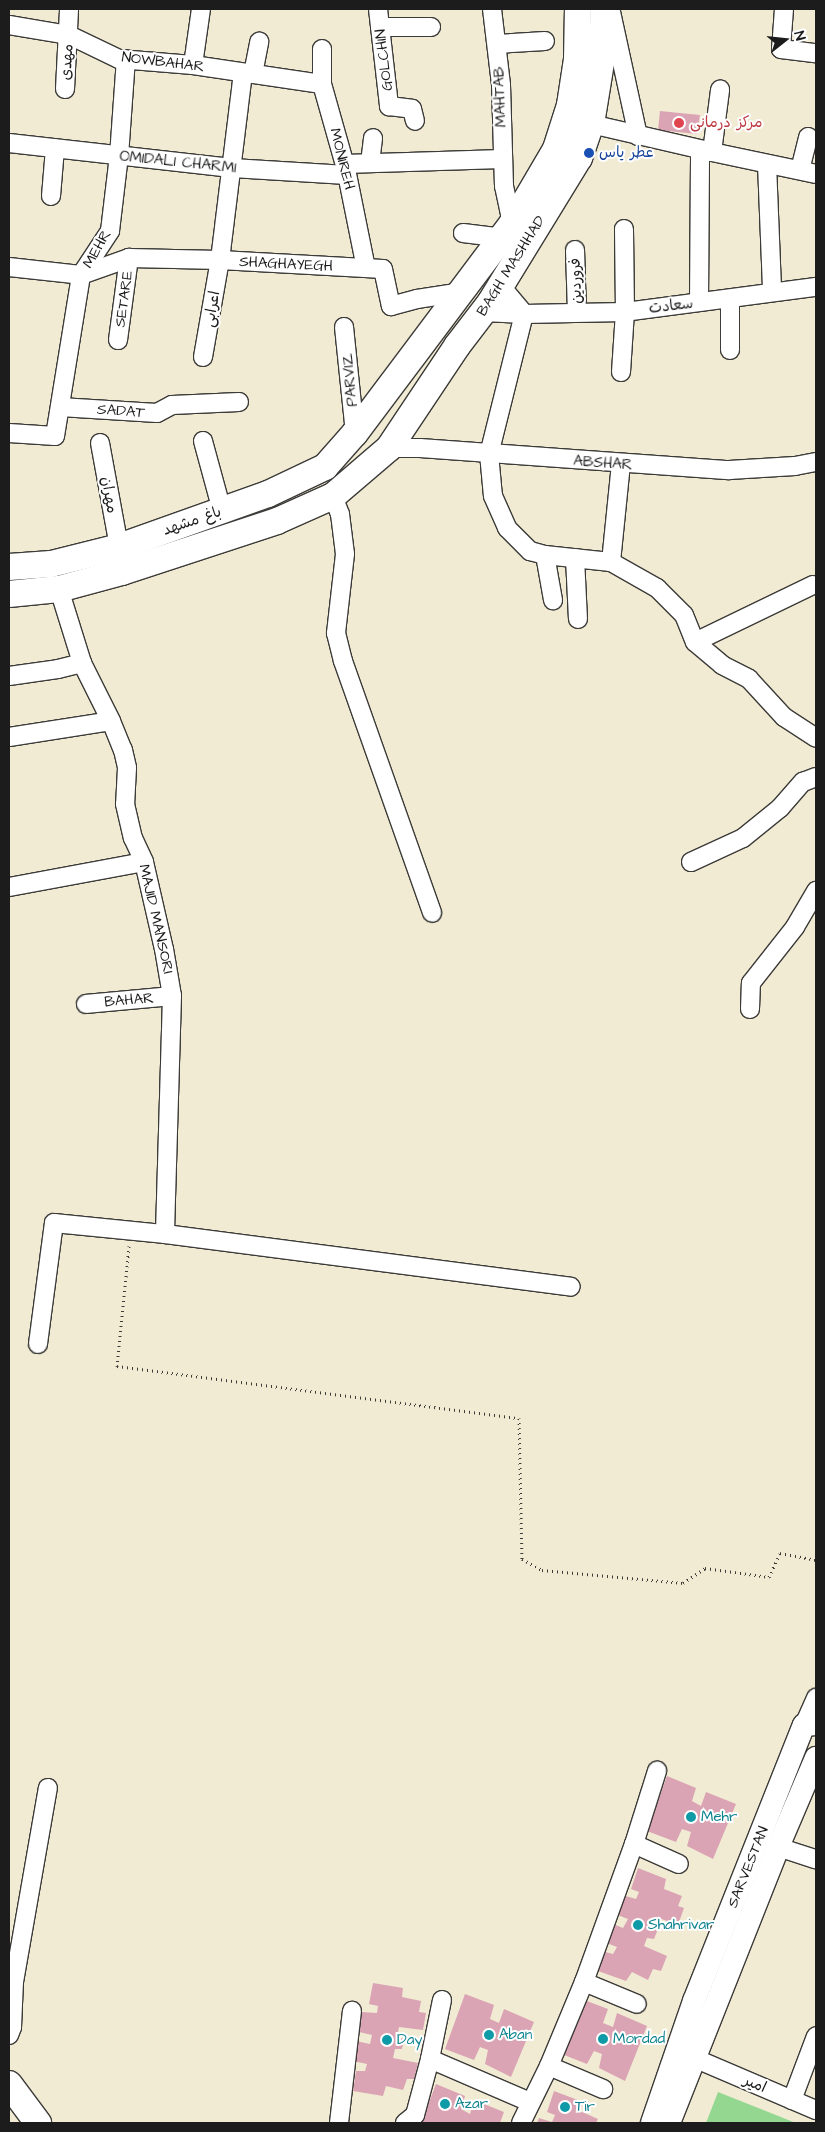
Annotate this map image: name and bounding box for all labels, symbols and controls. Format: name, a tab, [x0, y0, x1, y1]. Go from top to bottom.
north arrow	[760, 15, 810, 65]
street label: GOLCHIN	[371, 28, 397, 92]
text: N	[789, 29, 810, 43]
street label: مهدی	[57, 43, 77, 81]
street label: NOWBAHAR	[121, 48, 205, 76]
street label: MAHTAB	[490, 66, 510, 128]
place label: مرکز درمانی	[690, 114, 762, 132]
marker: مرکز درمانی	[672, 116, 686, 130]
street label: MONIREH	[326, 126, 358, 192]
place label: عطر یاس	[599, 144, 654, 162]
street label: OMIDALI CHARMI	[119, 147, 237, 177]
marker: عطر یاس	[583, 147, 595, 159]
street label: BAGH MASHHAD	[473, 213, 549, 319]
street label: MEHR	[79, 227, 115, 271]
street label: SHAGHAYEGH	[239, 253, 333, 275]
street label: فروردین	[566, 258, 586, 304]
street label: SETARE	[111, 270, 137, 328]
street label: اعرابی	[200, 289, 224, 329]
street label: سعادت	[648, 294, 694, 318]
street label: PARVIZ	[338, 353, 362, 407]
street label: SADAT	[96, 400, 146, 422]
street label: ABSHAR	[573, 452, 633, 474]
street label: مهران	[97, 475, 121, 515]
street label: باغ مشهد	[160, 503, 224, 539]
street label: MAJID MANSORI	[135, 862, 177, 976]
street label: BAHAR	[103, 989, 155, 1011]
place label: Mehr	[701, 1808, 737, 1826]
marker: Mehr	[685, 1811, 697, 1823]
street label: SARVESTAN	[724, 1824, 772, 1910]
place label: Shahrivar	[648, 1916, 714, 1934]
marker: Shahrivar	[632, 1919, 644, 1931]
place label: Aban	[499, 2026, 532, 2044]
marker: Aban	[483, 2029, 495, 2041]
place label: Mordad	[613, 2030, 665, 2048]
place label: Day	[397, 2031, 423, 2049]
marker: Mordad	[597, 2033, 609, 2045]
marker: Day	[381, 2034, 393, 2046]
street label: امیر	[741, 2071, 769, 2097]
place label: Azar	[455, 2095, 488, 2113]
marker: Azar	[439, 2098, 451, 2110]
place label: Tir	[575, 2098, 595, 2116]
marker: Tir	[559, 2101, 571, 2113]

